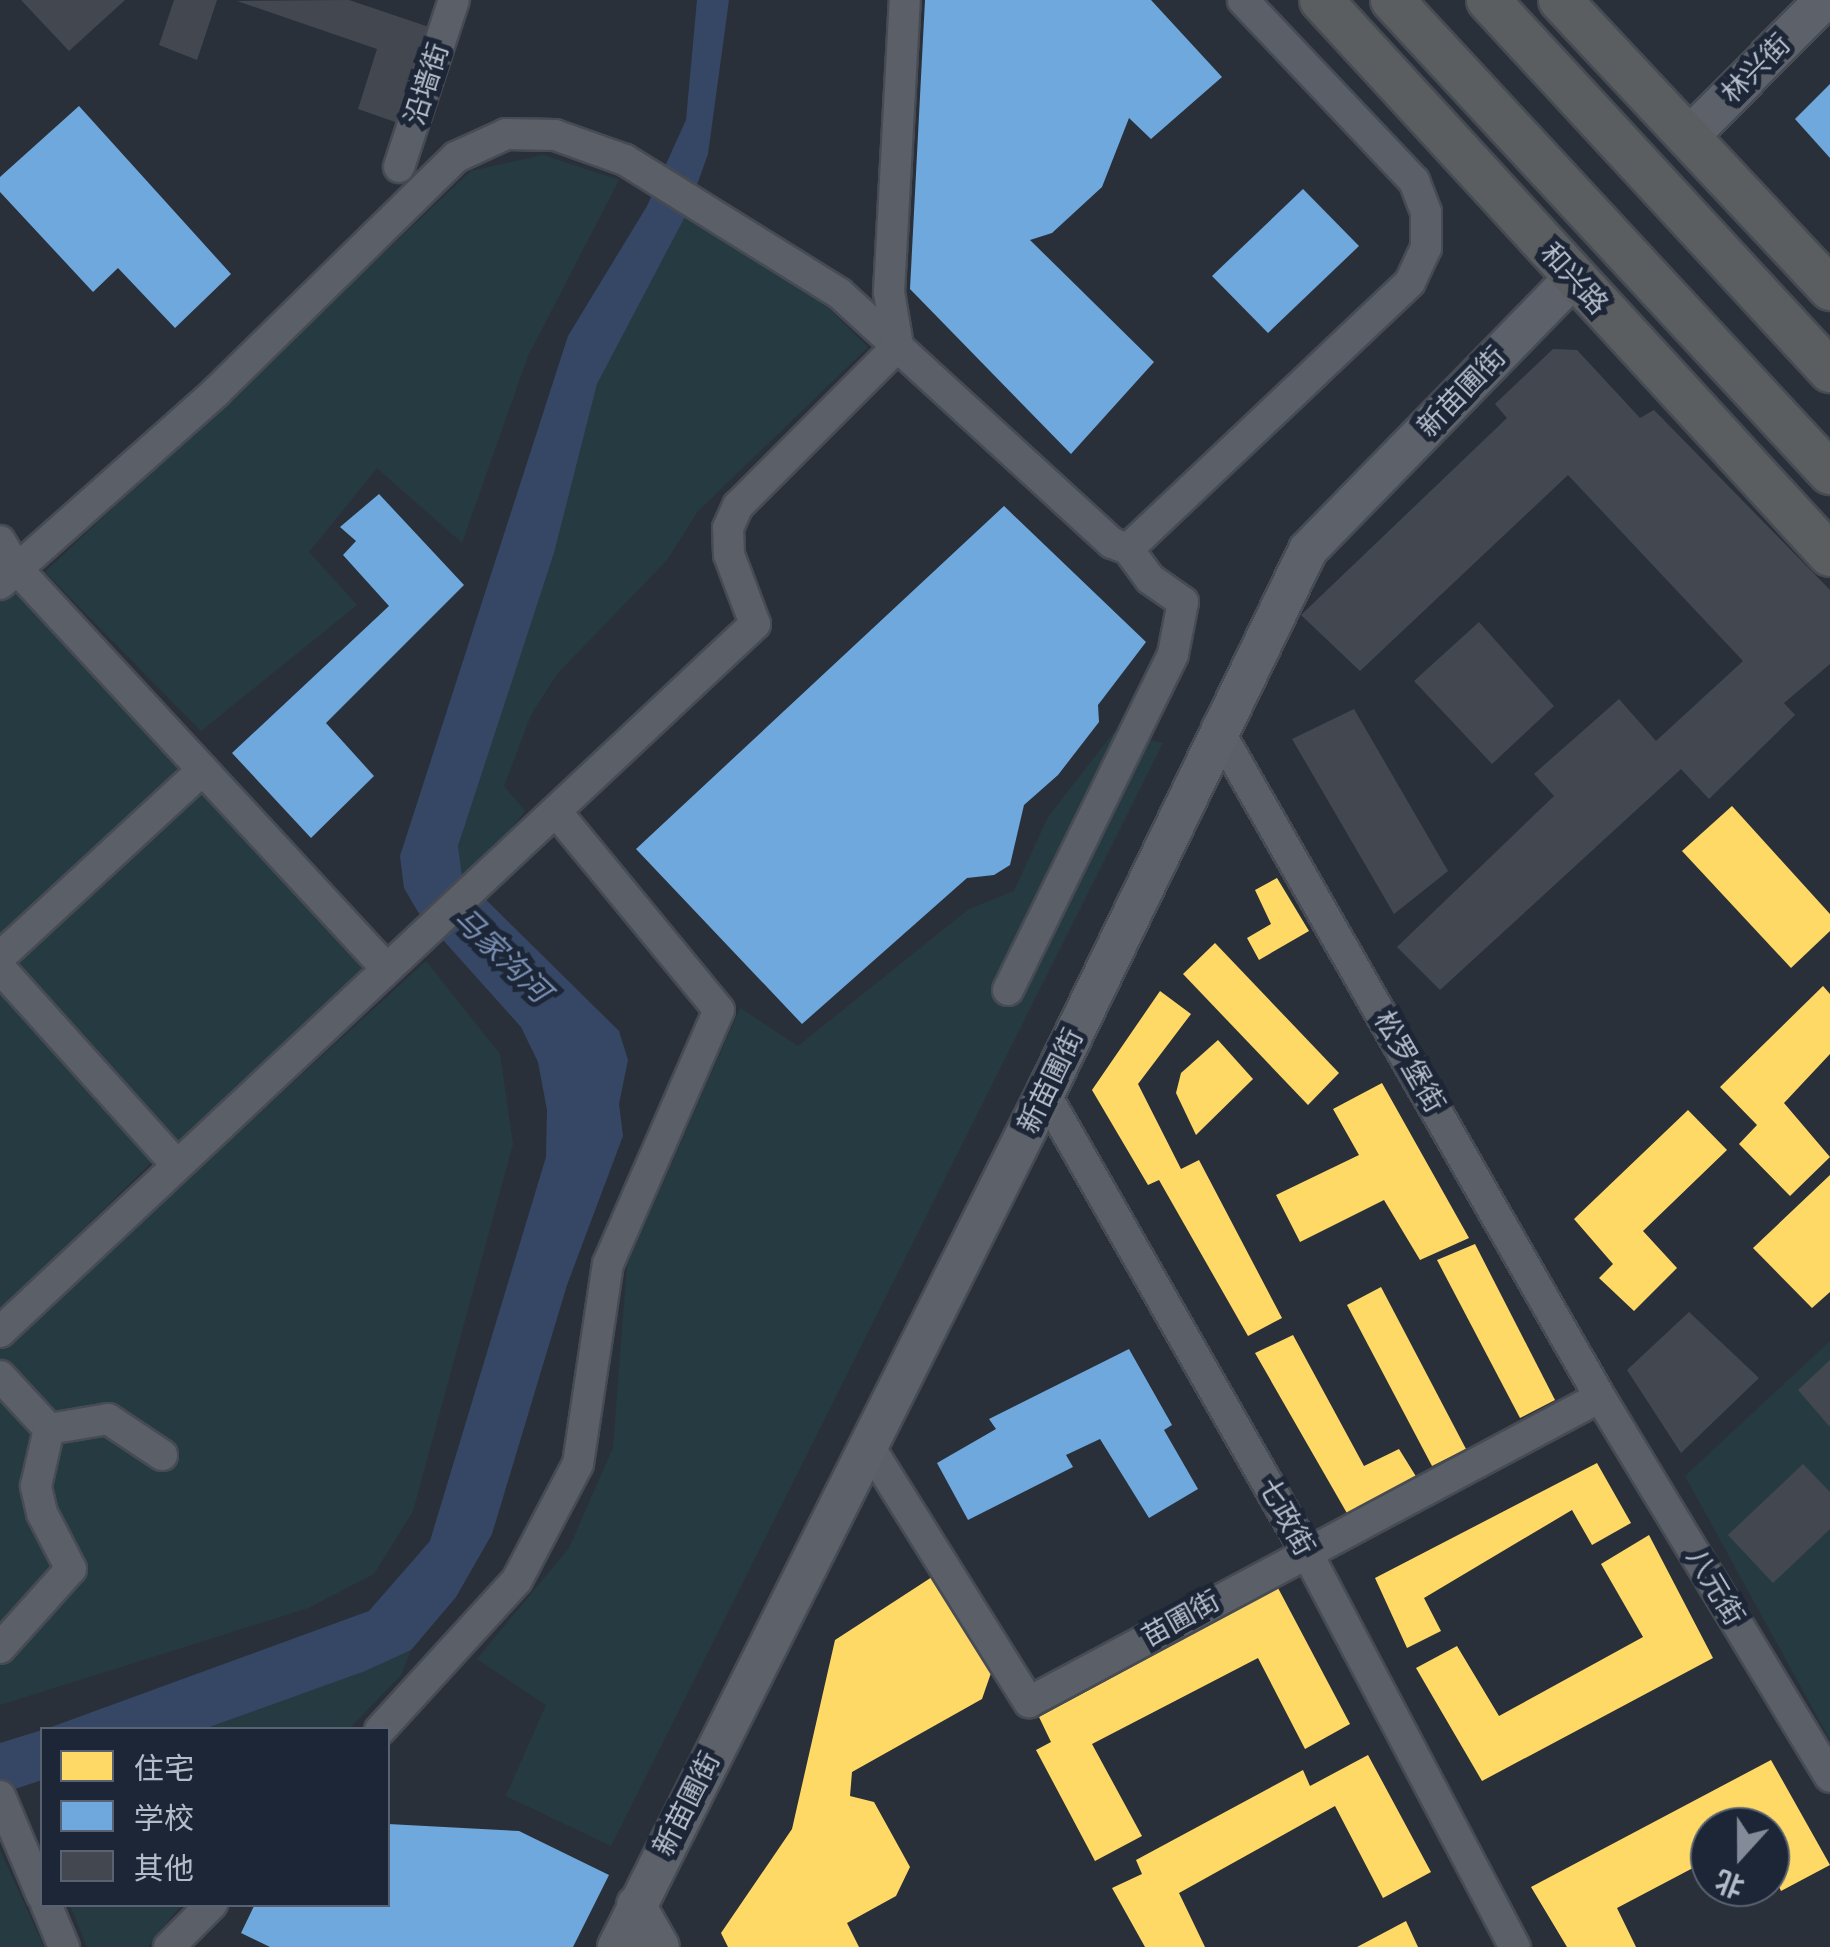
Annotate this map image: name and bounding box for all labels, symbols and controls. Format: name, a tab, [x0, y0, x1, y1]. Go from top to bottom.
street label: 林兴街	[1714, 27, 1798, 111]
street label: 沿墙街	[398, 39, 456, 129]
street label: 和兴路	[1533, 237, 1615, 321]
street label: 新苗圃街	[1411, 340, 1513, 444]
water label: 马家沟河	[445, 901, 557, 1011]
street label: 松罗堡街	[1366, 1005, 1452, 1119]
street label: 新苗圃街	[1011, 1023, 1091, 1139]
street label: 七政街	[1251, 1472, 1321, 1562]
street label: 八元街	[1679, 1542, 1751, 1632]
street label: 苗圃街	[1136, 1584, 1226, 1654]
legend	[40, 1727, 390, 1907]
street label: 新苗圃街	[647, 1746, 727, 1862]
text: 住宅	[134, 1751, 194, 1788]
text: 学校	[134, 1801, 194, 1838]
north arrow	[1690, 1807, 1790, 1907]
text: 其他	[134, 1851, 194, 1888]
text: 北	[1711, 1862, 1749, 1904]

